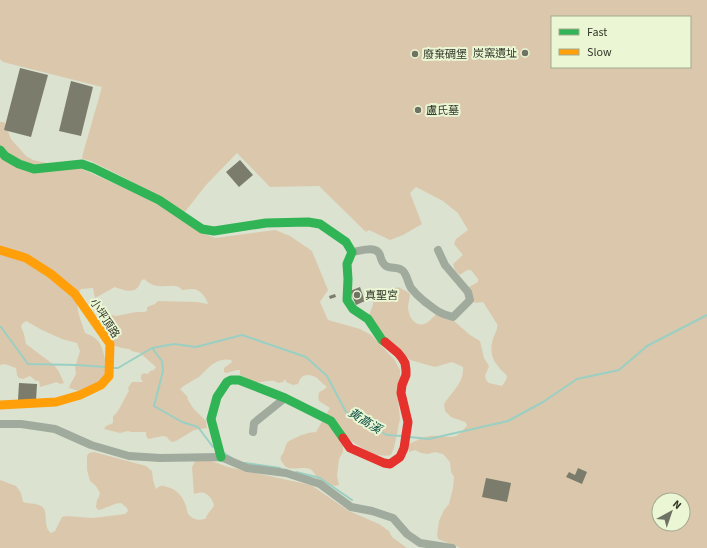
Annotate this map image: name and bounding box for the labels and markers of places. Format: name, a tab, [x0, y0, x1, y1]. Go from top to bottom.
place label: 炭窯遺址	[473, 46, 517, 61]
place label: 廢棄碉堡	[423, 47, 467, 62]
marker: 炭窯遺址	[520, 48, 530, 58]
marker: 廢棄碉堡	[410, 49, 420, 59]
place label: 盧氏墓	[426, 103, 459, 118]
marker: 盧氏墓	[413, 105, 423, 115]
place label: 真聖宮	[365, 288, 398, 303]
marker: 真聖宮	[352, 290, 362, 300]

